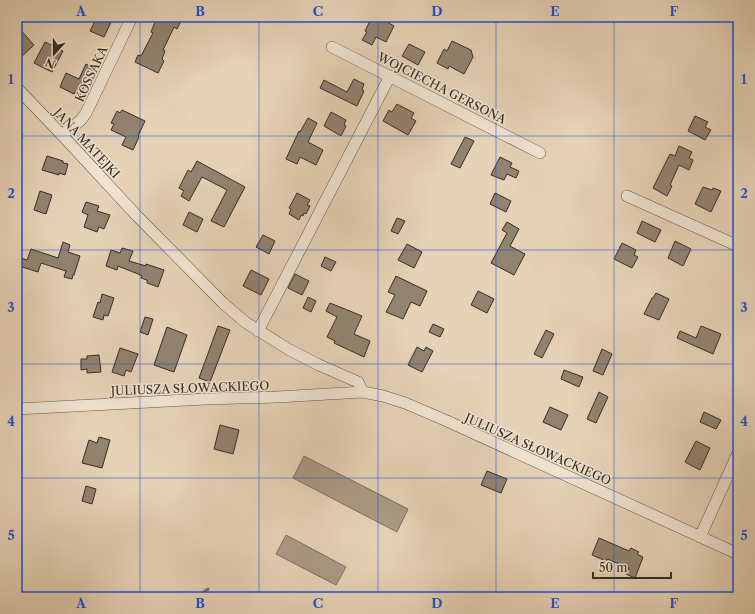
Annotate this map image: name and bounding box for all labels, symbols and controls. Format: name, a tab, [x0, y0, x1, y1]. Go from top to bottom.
text: A	[75, 3, 87, 19]
text: B	[195, 3, 205, 19]
text: C	[313, 3, 323, 19]
text: D	[431, 3, 443, 19]
text: E	[550, 3, 560, 19]
text: F	[670, 3, 679, 19]
north arrow	[34, 34, 74, 74]
street label: KOSSAKA	[72, 43, 111, 104]
street label: WOJCIECHA GERSONA	[374, 48, 510, 128]
text: N	[43, 55, 57, 72]
text: 1	[8, 71, 14, 87]
text: 1	[741, 71, 747, 87]
street label: JANA MATEJKI	[49, 103, 123, 181]
text: 2	[7, 185, 15, 201]
text: 2	[740, 185, 748, 201]
text: 3	[7, 299, 15, 315]
text: 3	[740, 299, 748, 315]
street label: JULIUSZA SŁOWACKIEGO	[108, 378, 270, 398]
street label: JULIUSZA SŁOWACKIEGO	[461, 409, 614, 488]
text: 4	[7, 413, 15, 429]
text: 4	[740, 413, 748, 429]
text: 5	[7, 527, 15, 543]
text: 5	[740, 527, 748, 543]
scale bar	[593, 554, 671, 580]
text: 50 m	[599, 560, 628, 575]
text: A	[75, 595, 87, 611]
text: B	[195, 595, 205, 611]
text: C	[313, 595, 323, 611]
text: D	[431, 595, 443, 611]
text: E	[550, 595, 560, 611]
text: F	[670, 595, 679, 611]

